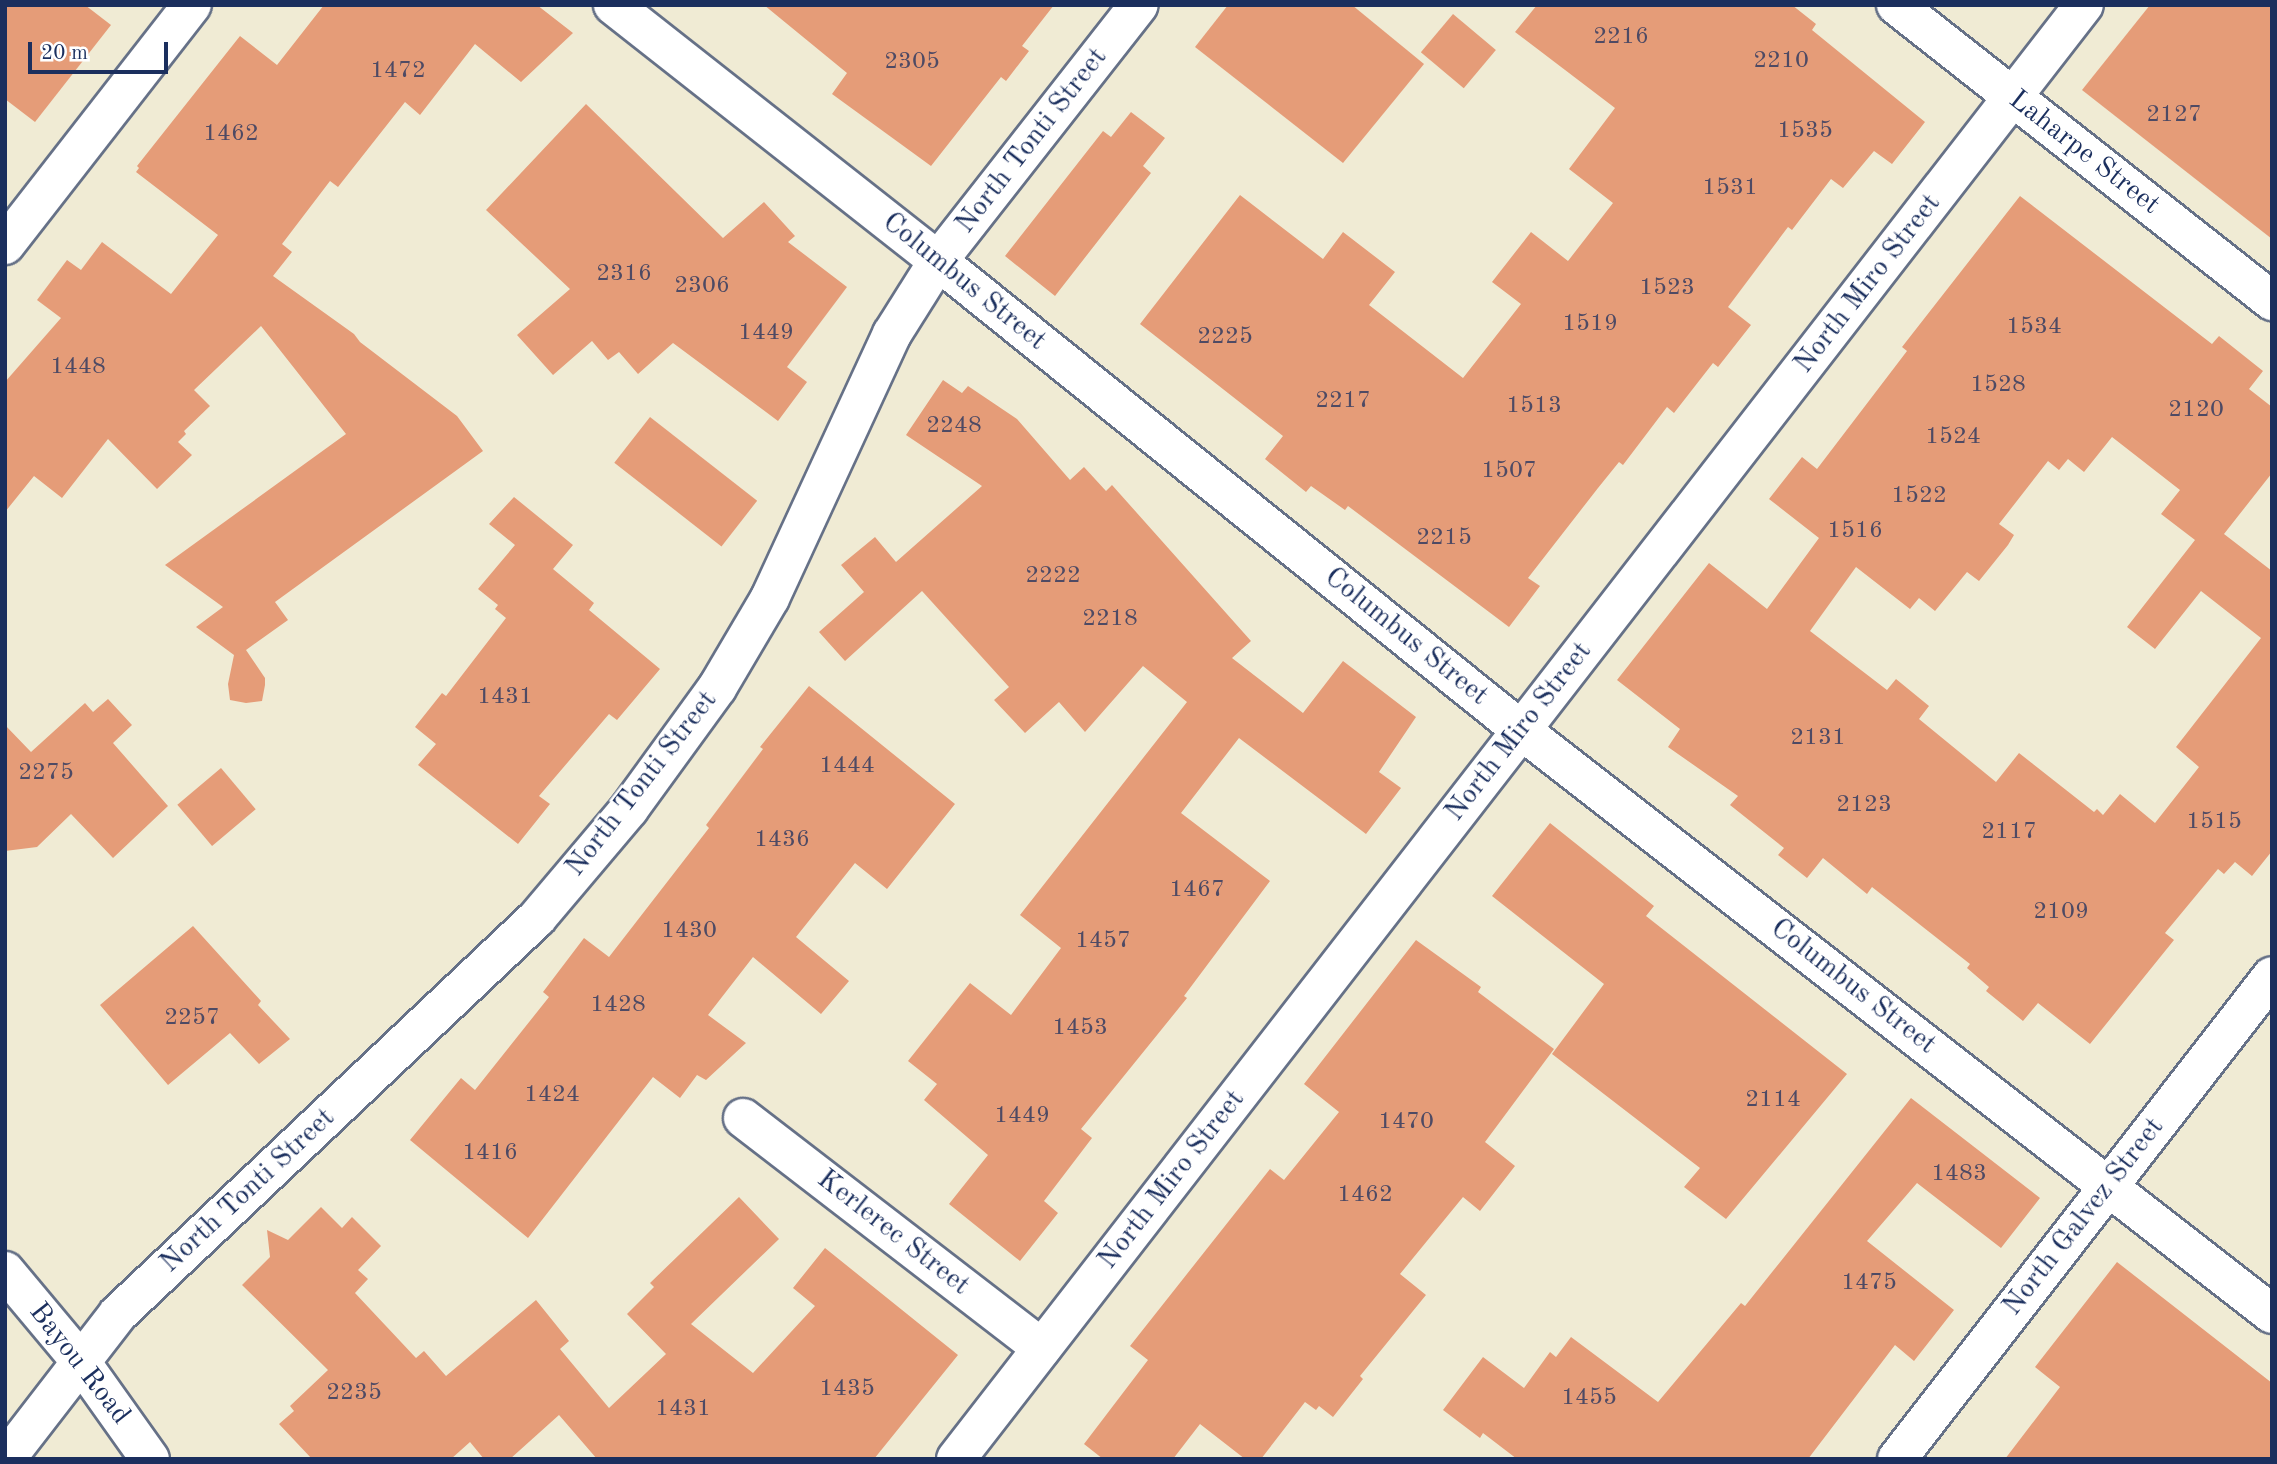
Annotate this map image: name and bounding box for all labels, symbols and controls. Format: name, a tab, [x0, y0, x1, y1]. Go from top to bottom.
house number: 2216	[1593, 24, 1649, 52]
scale bar	[32, 28, 172, 72]
street label: North Tonti Street	[949, 41, 1115, 241]
text: 20 m	[41, 43, 88, 64]
house number: 2210	[1753, 48, 1809, 76]
house number: 2305	[884, 49, 940, 77]
house number: 1472	[370, 58, 426, 86]
street label: Laharpe Street	[2002, 84, 2166, 222]
house number: 2127	[2146, 102, 2202, 130]
house number: 1535	[1777, 118, 1833, 146]
house number: 1462	[203, 121, 259, 149]
house number: 1531	[1702, 175, 1758, 203]
street label: North Miro Street	[1788, 188, 1948, 380]
street label: Columbus Street	[875, 206, 1053, 358]
house number: 2316	[596, 261, 652, 289]
house number: 2306	[674, 273, 730, 301]
house number: 1523	[1639, 275, 1695, 303]
house number: 1519	[1562, 311, 1618, 339]
house number: 1534	[2006, 314, 2062, 342]
house number: 1449	[738, 320, 794, 348]
house number: 2225	[1197, 324, 1253, 352]
house number: 1448	[50, 354, 106, 382]
house number: 1528	[1970, 372, 2026, 400]
house number: 2217	[1315, 388, 1371, 416]
house number: 1513	[1506, 393, 1562, 421]
house number: 2120	[2168, 397, 2224, 425]
house number: 2248	[926, 413, 982, 441]
house number: 1524	[1925, 424, 1981, 452]
house number: 1507	[1481, 458, 1537, 486]
house number: 1522	[1891, 483, 1947, 511]
house number: 1516	[1827, 518, 1883, 546]
house number: 2215	[1416, 525, 1472, 553]
street label: Columbus Street	[1317, 561, 1495, 713]
house number: 2222	[1025, 563, 1081, 591]
house number: 2218	[1082, 606, 1138, 634]
street label: North Miro Street	[1439, 636, 1599, 828]
house number: 1431	[477, 684, 533, 712]
street label: North Tonti Street	[559, 684, 725, 884]
house number: 2131	[1790, 725, 1846, 753]
house number: 1444	[819, 753, 875, 781]
house number: 2275	[18, 760, 74, 788]
house number: 2123	[1836, 792, 1892, 820]
house number: 1515	[2186, 809, 2242, 837]
house number: 2117	[1981, 819, 2037, 847]
house number: 1436	[754, 827, 810, 855]
house number: 1467	[1169, 877, 1225, 905]
house number: 2109	[2033, 899, 2089, 927]
street label: Columbus Street	[1764, 912, 1942, 1062]
house number: 1430	[661, 918, 717, 946]
house number: 1457	[1075, 928, 1131, 956]
house number: 1428	[590, 992, 646, 1020]
house number: 2257	[164, 1005, 220, 1033]
house number: 1453	[1052, 1015, 1108, 1043]
house number: 1424	[524, 1082, 580, 1110]
street label: North Miro Street	[1092, 1084, 1252, 1276]
house number: 2114	[1745, 1087, 1801, 1115]
street label: North Tonti Street	[154, 1102, 342, 1280]
house number: 1449	[994, 1103, 1050, 1131]
house number: 1470	[1378, 1109, 1434, 1137]
street label: North Galvez Street	[1996, 1111, 2172, 1323]
house number: 1416	[462, 1140, 518, 1168]
house number: 1483	[1931, 1161, 1987, 1189]
street label: Kerlerec Street	[810, 1163, 976, 1303]
house number: 1462	[1337, 1182, 1393, 1210]
house number: 1475	[1841, 1270, 1897, 1298]
street label: Bayou Road	[21, 1296, 137, 1432]
house number: 1435	[819, 1376, 875, 1404]
house number: 2235	[326, 1380, 382, 1408]
house number: 1455	[1561, 1385, 1617, 1413]
house number: 1431	[655, 1396, 711, 1424]

